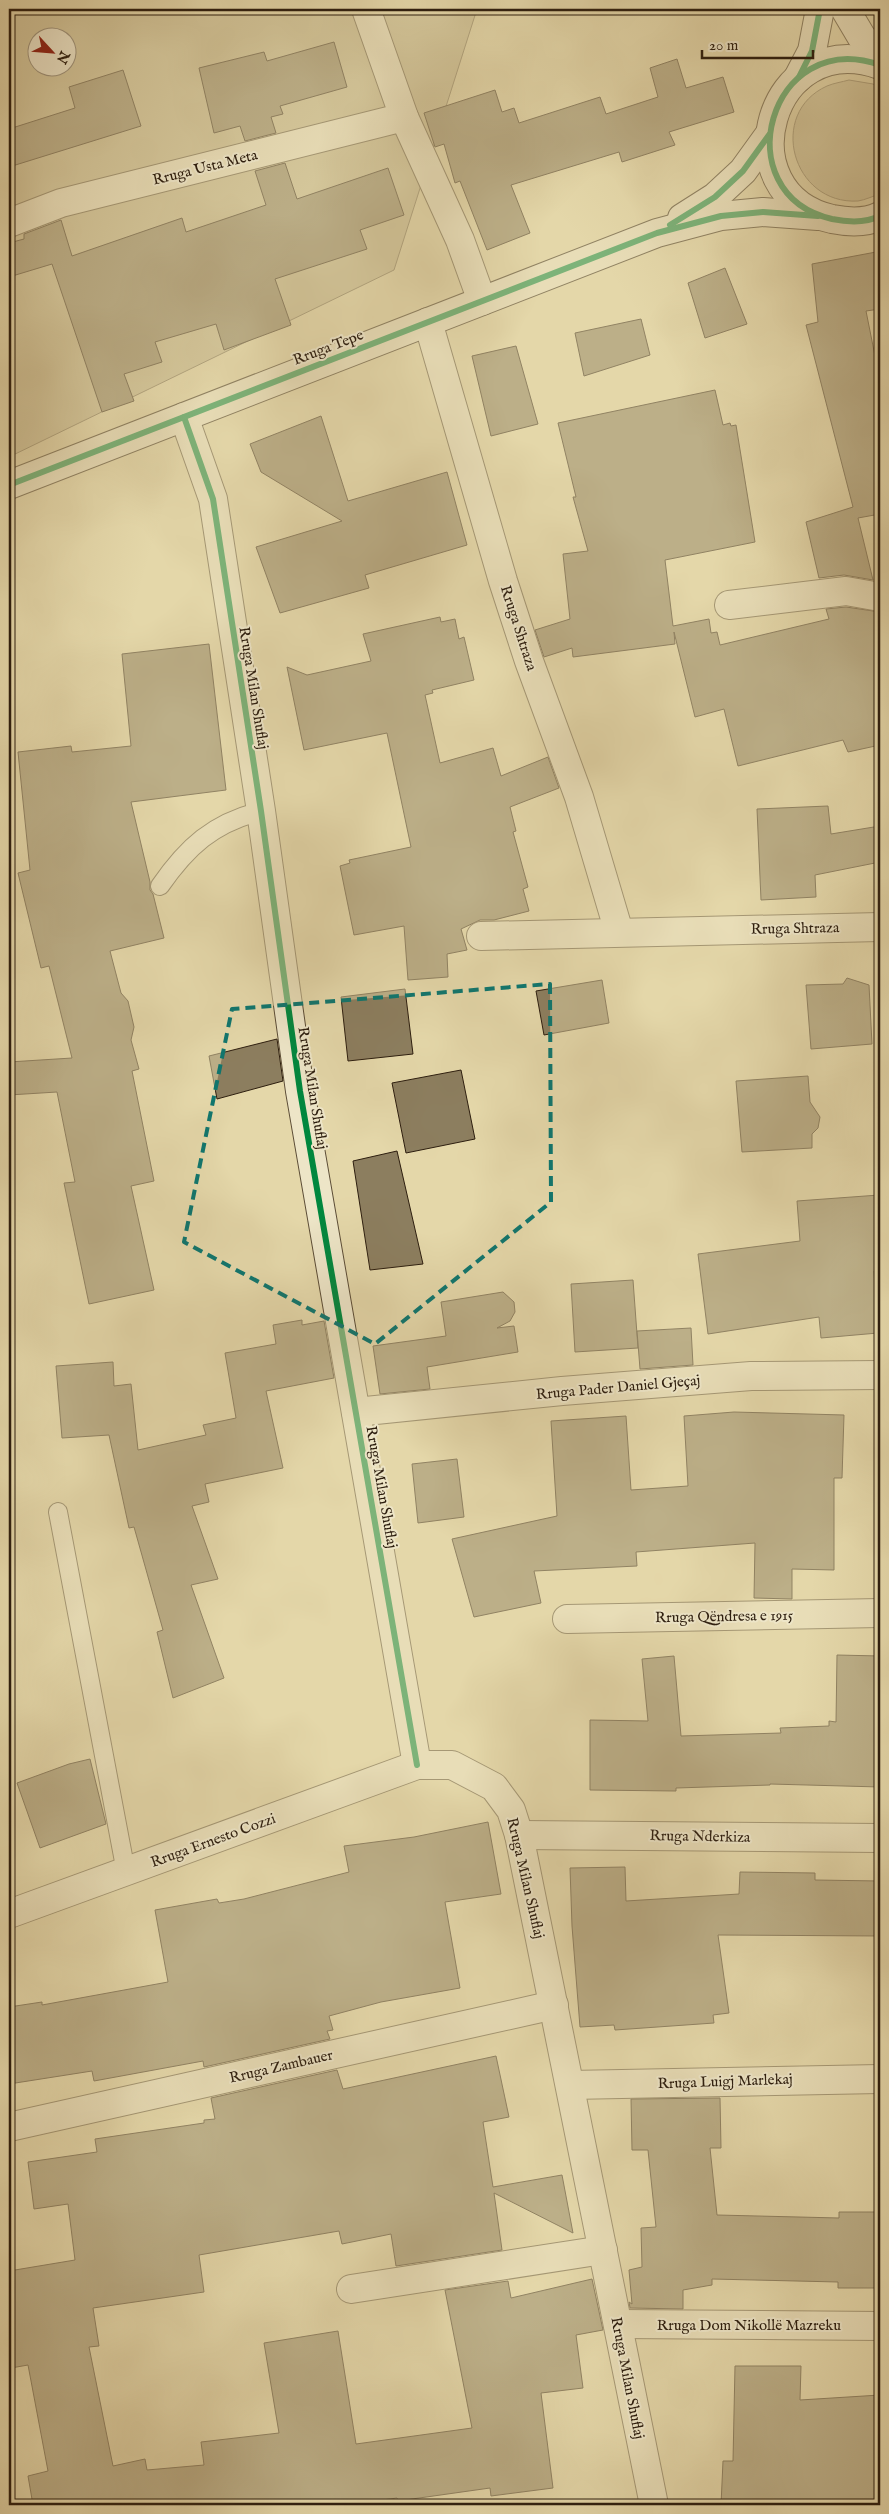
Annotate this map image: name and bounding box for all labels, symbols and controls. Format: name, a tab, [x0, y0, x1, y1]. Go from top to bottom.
north arrow	[28, 28, 78, 78]
scale bar	[702, 28, 813, 60]
text: 20 m	[709, 36, 739, 55]
text: N	[52, 47, 74, 67]
street label: Rruga Usta Meta	[151, 145, 260, 190]
street label: Rruga Tepe	[290, 325, 366, 370]
street label: Rruga Shtraza	[496, 583, 541, 674]
street label: Rruga Milan Shuflaj	[234, 625, 273, 751]
street label: Rruga Shtraza	[750, 918, 840, 939]
street label: Rruga Milan Shuflaj	[293, 1025, 332, 1151]
street label: Rruga Pader Daniel Gjeçaj	[535, 1371, 701, 1404]
street label: Rruga Milan Shuflaj	[361, 1424, 402, 1550]
street label: Rruga Qëndresa e 1915	[655, 1606, 794, 1627]
street label: Rruga Ernesto Cozzi	[148, 1809, 278, 1872]
street label: Rruga Milan Shuflaj	[502, 1816, 549, 1941]
street label: Rruga Nderkiza	[649, 1826, 751, 1847]
street label: Rruga Zambauer	[227, 2045, 335, 2088]
street label: Rruga Luigj Marlekaj	[657, 2070, 793, 2093]
street label: Rruga Milan Shuflaj	[606, 2315, 649, 2441]
street label: Rruga Dom Nikollë Mazreku	[657, 2316, 841, 2335]

